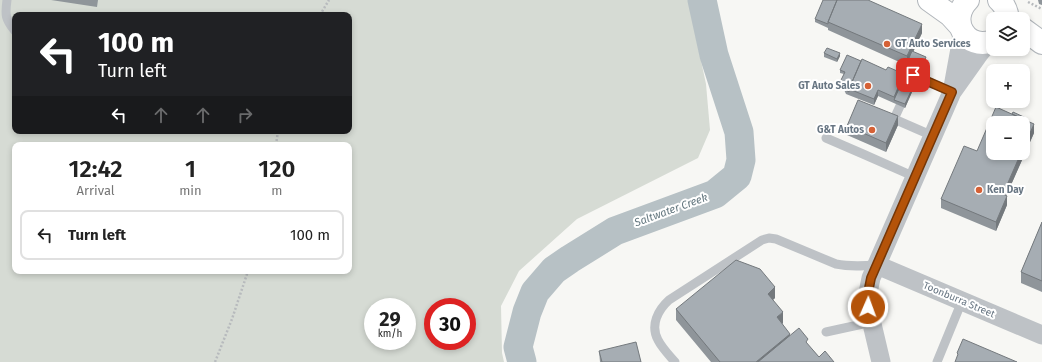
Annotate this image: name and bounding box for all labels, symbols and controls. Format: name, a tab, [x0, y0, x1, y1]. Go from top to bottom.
map controls	[986, 12, 1030, 160]
button: layers	[986, 12, 1030, 56]
text: 100 m	[98, 26, 174, 59]
icon: left	[32, 28, 84, 80]
place label: GT Auto Services	[895, 38, 971, 50]
marker: GT Auto Services	[882, 39, 892, 49]
pin	[896, 58, 930, 92]
text: Turn left	[98, 60, 167, 82]
icon: arrive	[902, 64, 924, 86]
button: +	[986, 64, 1030, 108]
place label: GT Auto Sales	[798, 80, 860, 92]
marker: GT Auto Sales	[863, 81, 873, 91]
icon: left	[108, 104, 130, 126]
icon: ahead	[150, 104, 172, 126]
icon: ahead	[192, 104, 214, 126]
icon: right	[234, 104, 256, 126]
button: −	[986, 116, 1030, 160]
place label: G&T Autos	[817, 124, 864, 136]
marker: G&T Autos	[867, 125, 877, 135]
text: 12:42	[69, 155, 123, 183]
text: 1	[185, 155, 196, 183]
text: 120	[258, 155, 295, 183]
text: Arrival	[77, 183, 115, 198]
text: min	[179, 183, 202, 198]
text: m	[271, 183, 282, 198]
place label: Ken Day	[987, 184, 1025, 196]
marker: Ken Day	[974, 185, 984, 195]
water label: Saltwater Creek	[632, 191, 709, 230]
icon: left	[34, 224, 56, 246]
text: Turn left	[68, 226, 126, 244]
text: 100 m	[290, 226, 330, 244]
street label: Toonburra Street	[921, 280, 997, 321]
position arrow	[847, 286, 889, 328]
speed limit sign: 30	[424, 298, 476, 350]
text: 29	[379, 307, 401, 331]
text: km/h	[378, 328, 402, 340]

